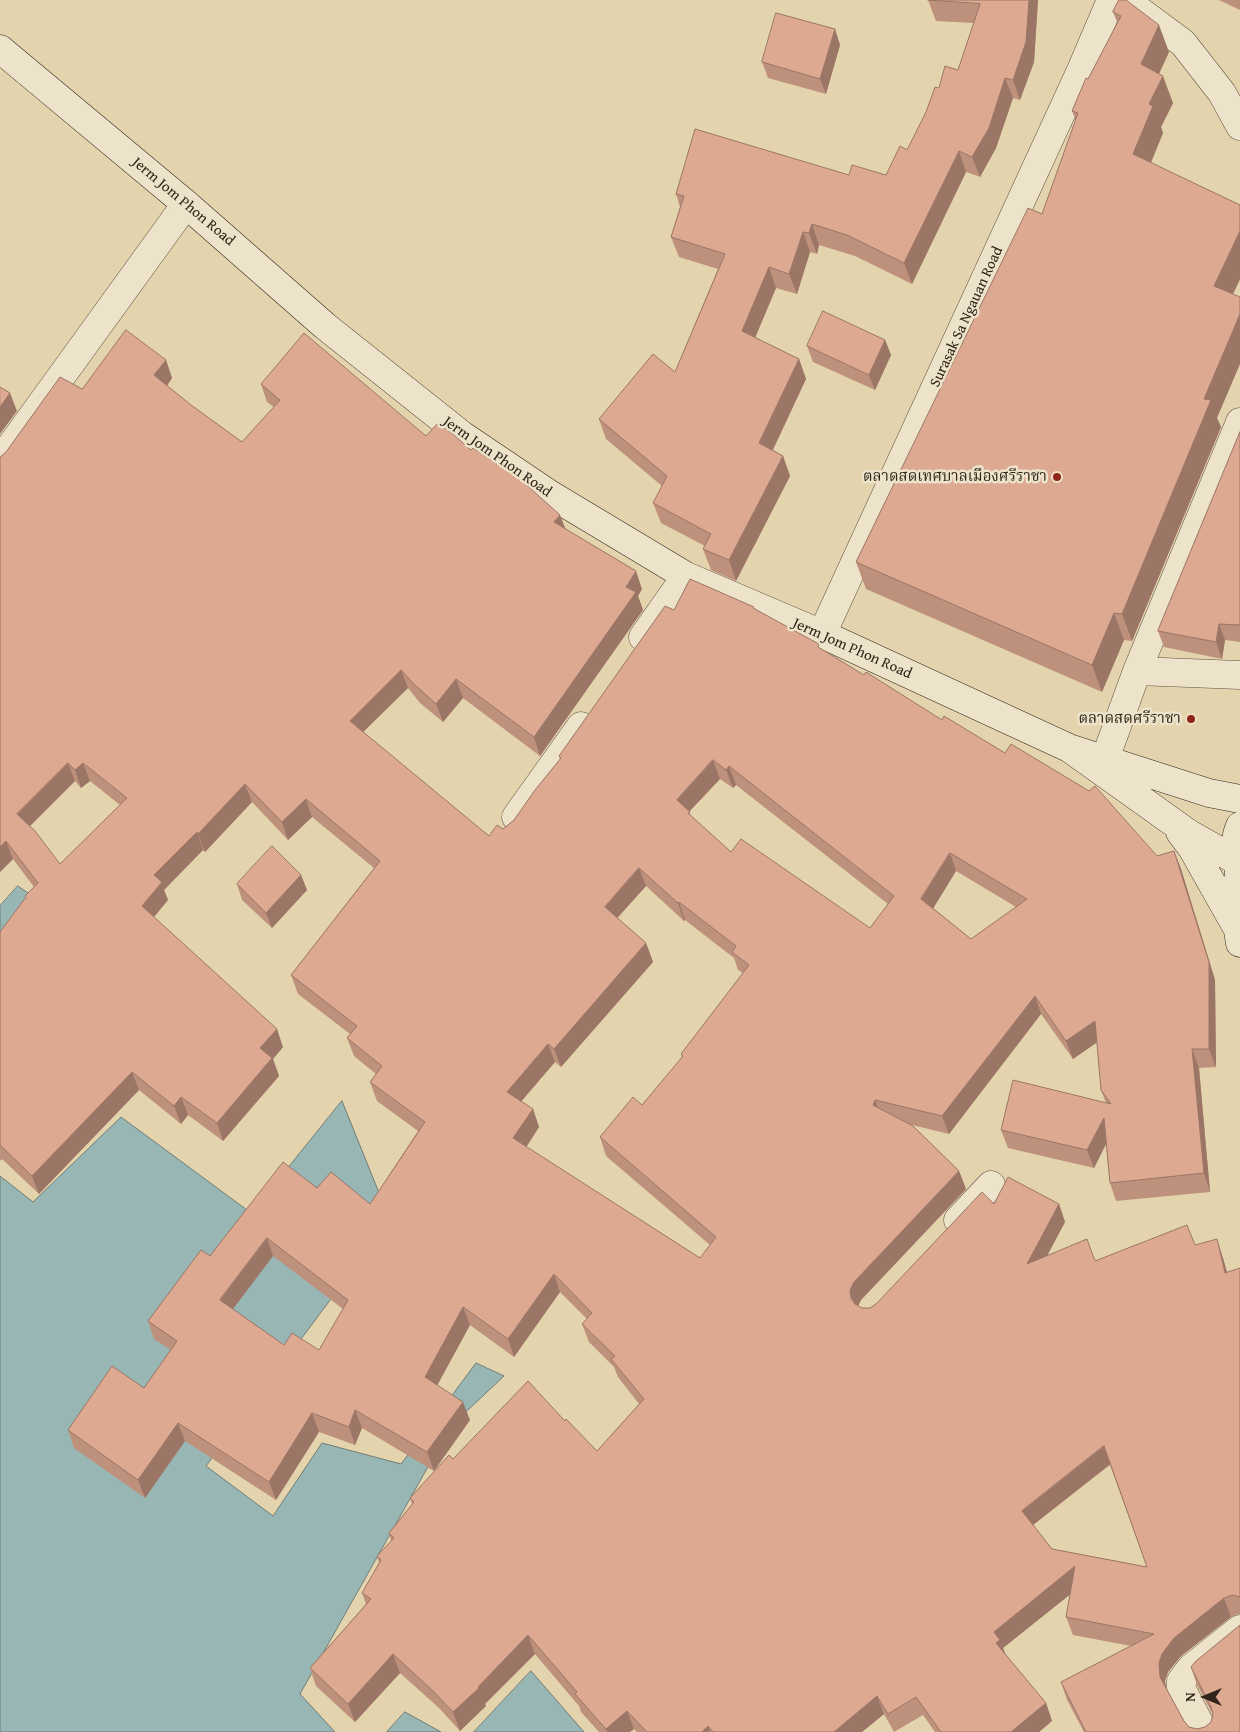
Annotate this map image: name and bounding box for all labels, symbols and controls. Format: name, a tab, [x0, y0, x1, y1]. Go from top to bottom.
street label: Jerm Jom Phon Road	[128, 154, 238, 250]
street label: Surasak Sa Ngauan Road	[927, 244, 1007, 390]
street label: Jerm Jom Phon Road	[439, 413, 555, 501]
place label: ตลาดสดเทศบาลเมืองศรีราชา	[863, 468, 1047, 486]
marker: ตลาดสดเทศบาลเมืองศรีราชา	[1051, 471, 1063, 483]
street label: Jerm Jom Phon Road	[790, 615, 914, 683]
place label: ตลาดสดศรีราชา	[1079, 710, 1181, 728]
marker: ตลาดสดศรีราชา	[1185, 713, 1197, 725]
north arrow	[1180, 1672, 1230, 1722]
text: N	[1180, 1692, 1200, 1702]

